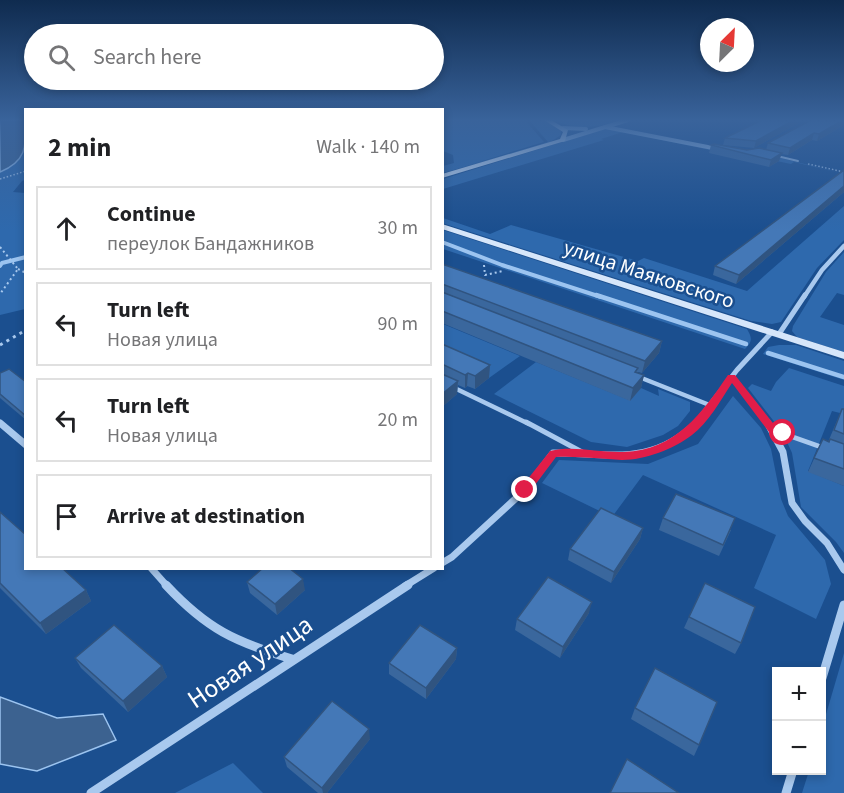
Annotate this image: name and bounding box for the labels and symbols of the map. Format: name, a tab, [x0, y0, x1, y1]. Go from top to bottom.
north arrow	[700, 18, 754, 72]
street label: улица Маяковского	[560, 232, 738, 316]
route start	[769, 419, 795, 445]
route end	[511, 476, 537, 502]
street label: Новая улица	[180, 606, 320, 718]

